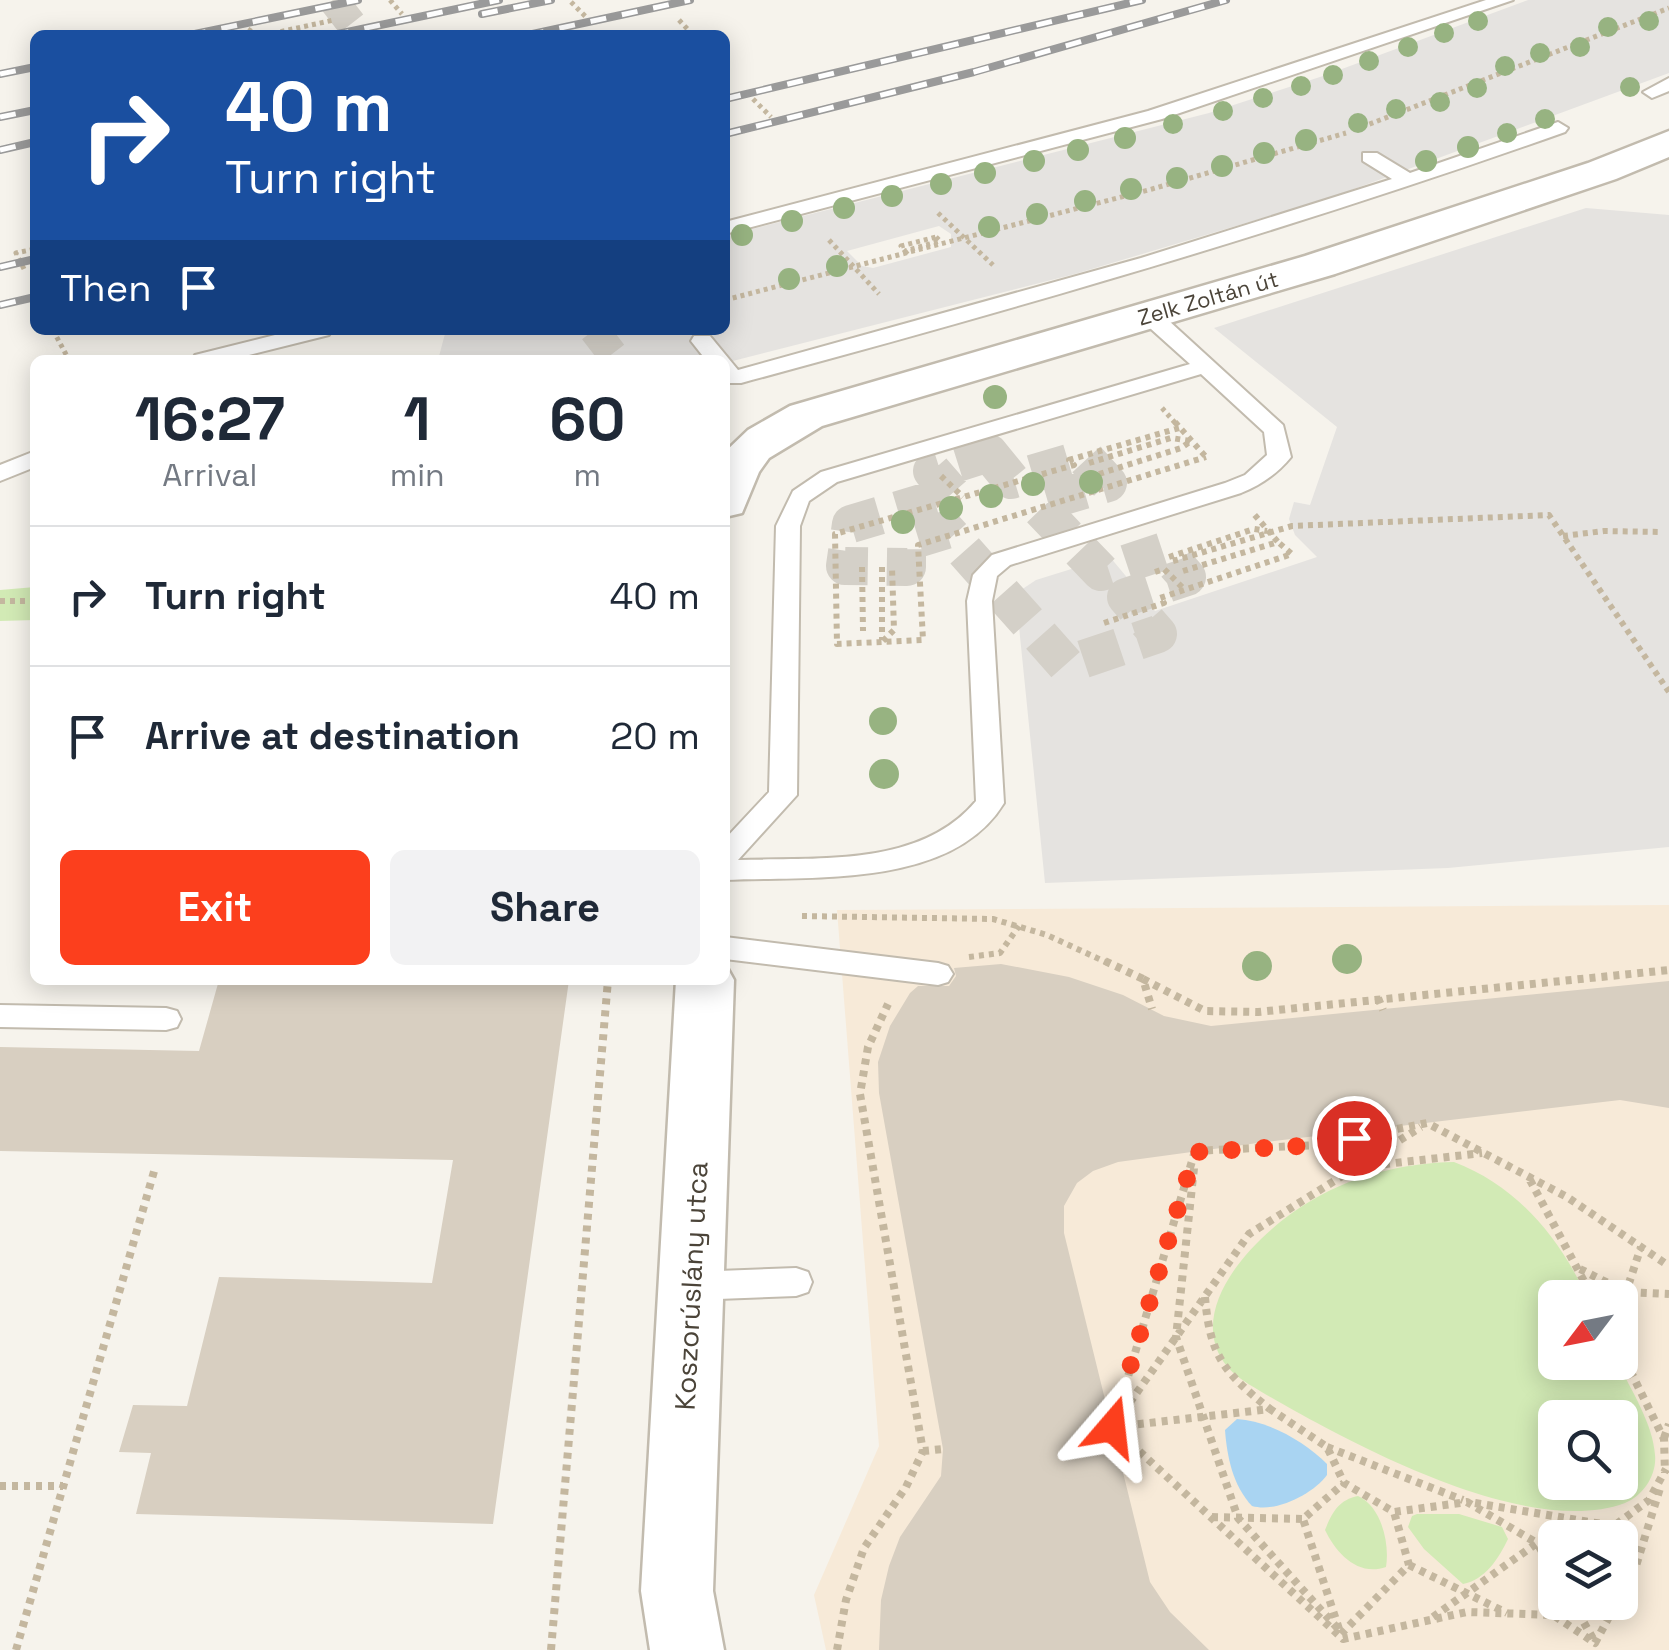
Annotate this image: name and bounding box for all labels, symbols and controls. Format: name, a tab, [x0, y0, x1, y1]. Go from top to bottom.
text: 40 m	[225, 62, 392, 151]
icon: right	[60, 70, 190, 200]
text: Turn right	[225, 149, 436, 206]
icon: arrive	[171, 260, 226, 315]
text: Then	[60, 264, 151, 312]
street label: Zelk Zoltán út	[1134, 265, 1282, 331]
text: 16:27	[135, 381, 285, 458]
text: 1	[404, 381, 431, 458]
text: 60	[549, 381, 625, 458]
text: Arrival	[162, 455, 257, 495]
text: min	[390, 455, 445, 495]
text: m	[574, 455, 601, 495]
icon: right	[60, 569, 115, 624]
text: Turn right	[145, 572, 326, 620]
text: 40 m	[609, 572, 700, 620]
icon: arrive	[60, 709, 115, 764]
text: Arrive at destination	[145, 712, 520, 760]
text: 20 m	[610, 712, 700, 760]
button: Exit	[60, 850, 370, 965]
button: Share	[390, 850, 700, 965]
pin	[1312, 1096, 1397, 1181]
icon: arrive	[1327, 1111, 1382, 1166]
street label: Koszorúslány utca	[667, 1161, 715, 1411]
north arrow	[1538, 1280, 1638, 1380]
map controls	[1538, 1280, 1638, 1620]
position arrow	[1060, 1375, 1164, 1479]
button: search	[1538, 1400, 1638, 1500]
button: layers	[1538, 1520, 1638, 1620]

